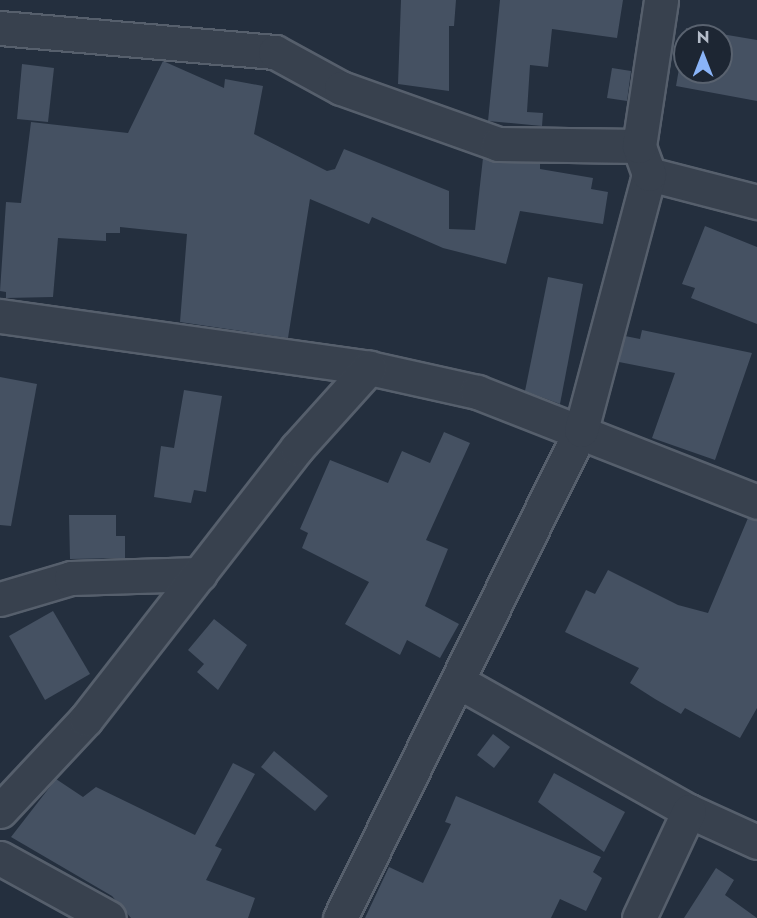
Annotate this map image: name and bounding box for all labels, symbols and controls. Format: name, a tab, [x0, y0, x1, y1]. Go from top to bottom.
north arrow	[673, 24, 733, 84]
text: N	[697, 26, 709, 49]

